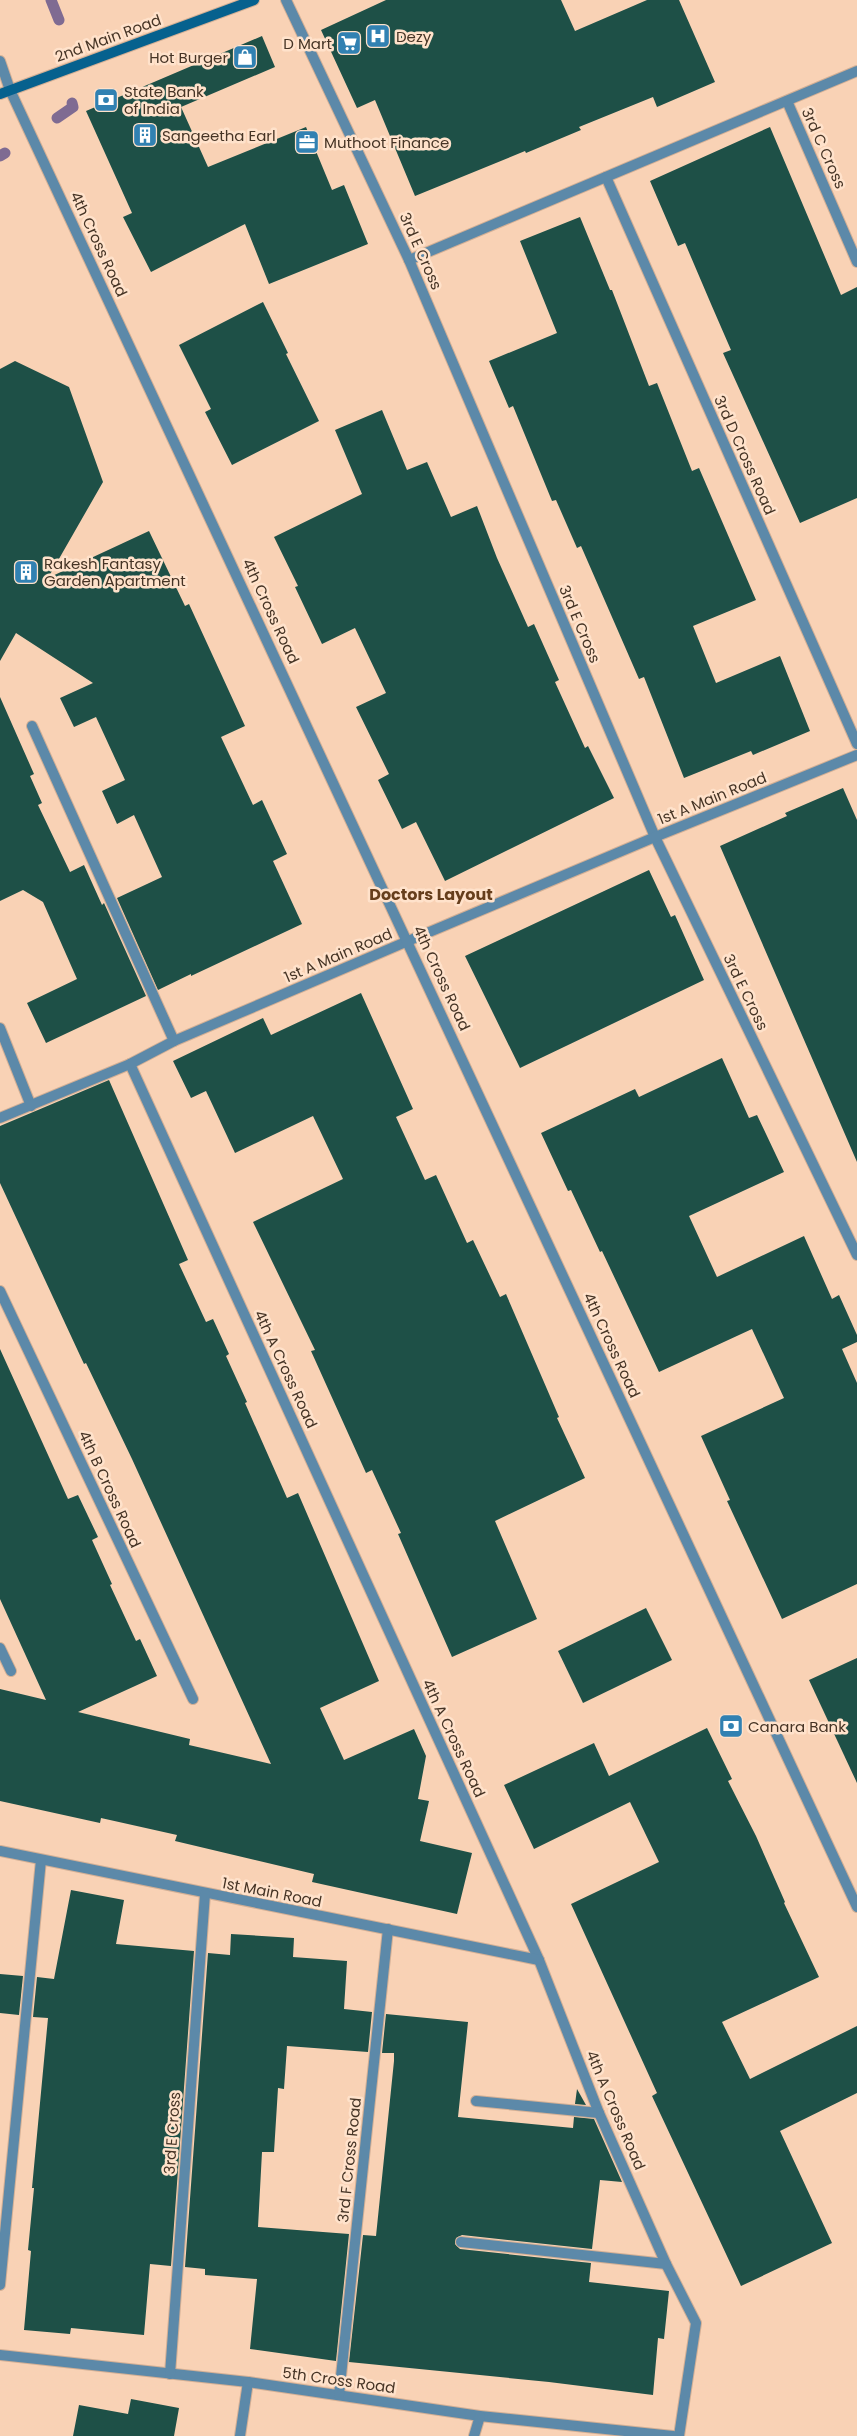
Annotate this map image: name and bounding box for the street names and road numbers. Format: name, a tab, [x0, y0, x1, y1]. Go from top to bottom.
street label: 2nd Main Road	[52, 9, 164, 67]
street label: 3rd C Cross	[797, 104, 851, 192]
street label: 4th Cross Road	[65, 188, 133, 300]
street label: 3rd E Cross	[395, 209, 447, 293]
street label: 3rd D Cross Road	[709, 392, 781, 518]
street label: 4th Cross Road	[237, 555, 305, 667]
street label: 3rd E Cross	[554, 582, 606, 666]
street label: 1st A Main Road	[654, 767, 770, 829]
street label: 4th Cross Road	[408, 922, 476, 1034]
street label: 1st A Main Road	[281, 923, 395, 987]
street label: 3rd E Cross	[718, 950, 774, 1034]
street label: 4th Cross Road	[578, 1289, 646, 1401]
street label: 4th A Cross Road	[249, 1307, 323, 1431]
street label: 4th B Cross Road	[74, 1427, 146, 1551]
street label: 4th A Cross Road	[417, 1676, 491, 1800]
street label: 1st Main Road	[220, 1872, 324, 1912]
street label: 4th A Cross Road	[581, 2047, 651, 2173]
street label: 3rd E Cross	[159, 2091, 185, 2175]
street label: 3rd F Cross Road	[332, 2096, 366, 2224]
street label: 5th Cross Road	[281, 2362, 397, 2398]

